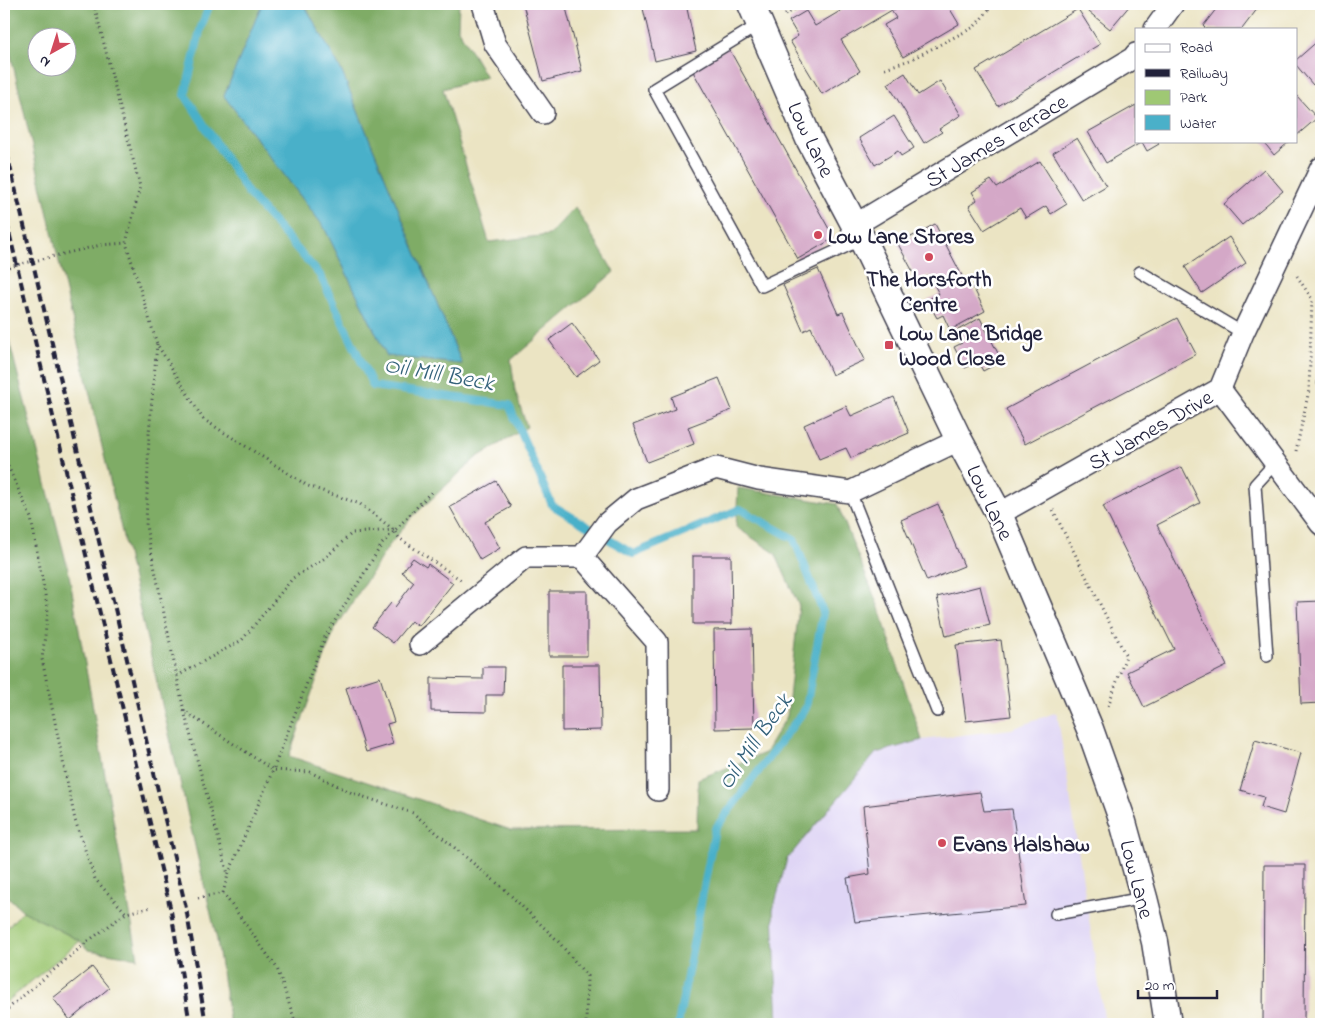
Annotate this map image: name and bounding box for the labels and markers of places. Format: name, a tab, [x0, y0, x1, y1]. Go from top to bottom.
place label: Low Lane Stores	[828, 222, 975, 254]
marker: Low Lane Stores	[812, 229, 824, 241]
marker: The Horsforth Centre	[923, 251, 935, 263]
place label: The Horsforth Centre	[866, 265, 992, 322]
place label: Low Lane Bridge Wood Close	[899, 319, 1044, 376]
marker: Low Lane Bridge Wood Close	[883, 339, 895, 351]
place label: Evans Halshaw	[952, 830, 1090, 862]
marker: Evans Halshaw	[936, 837, 948, 849]

